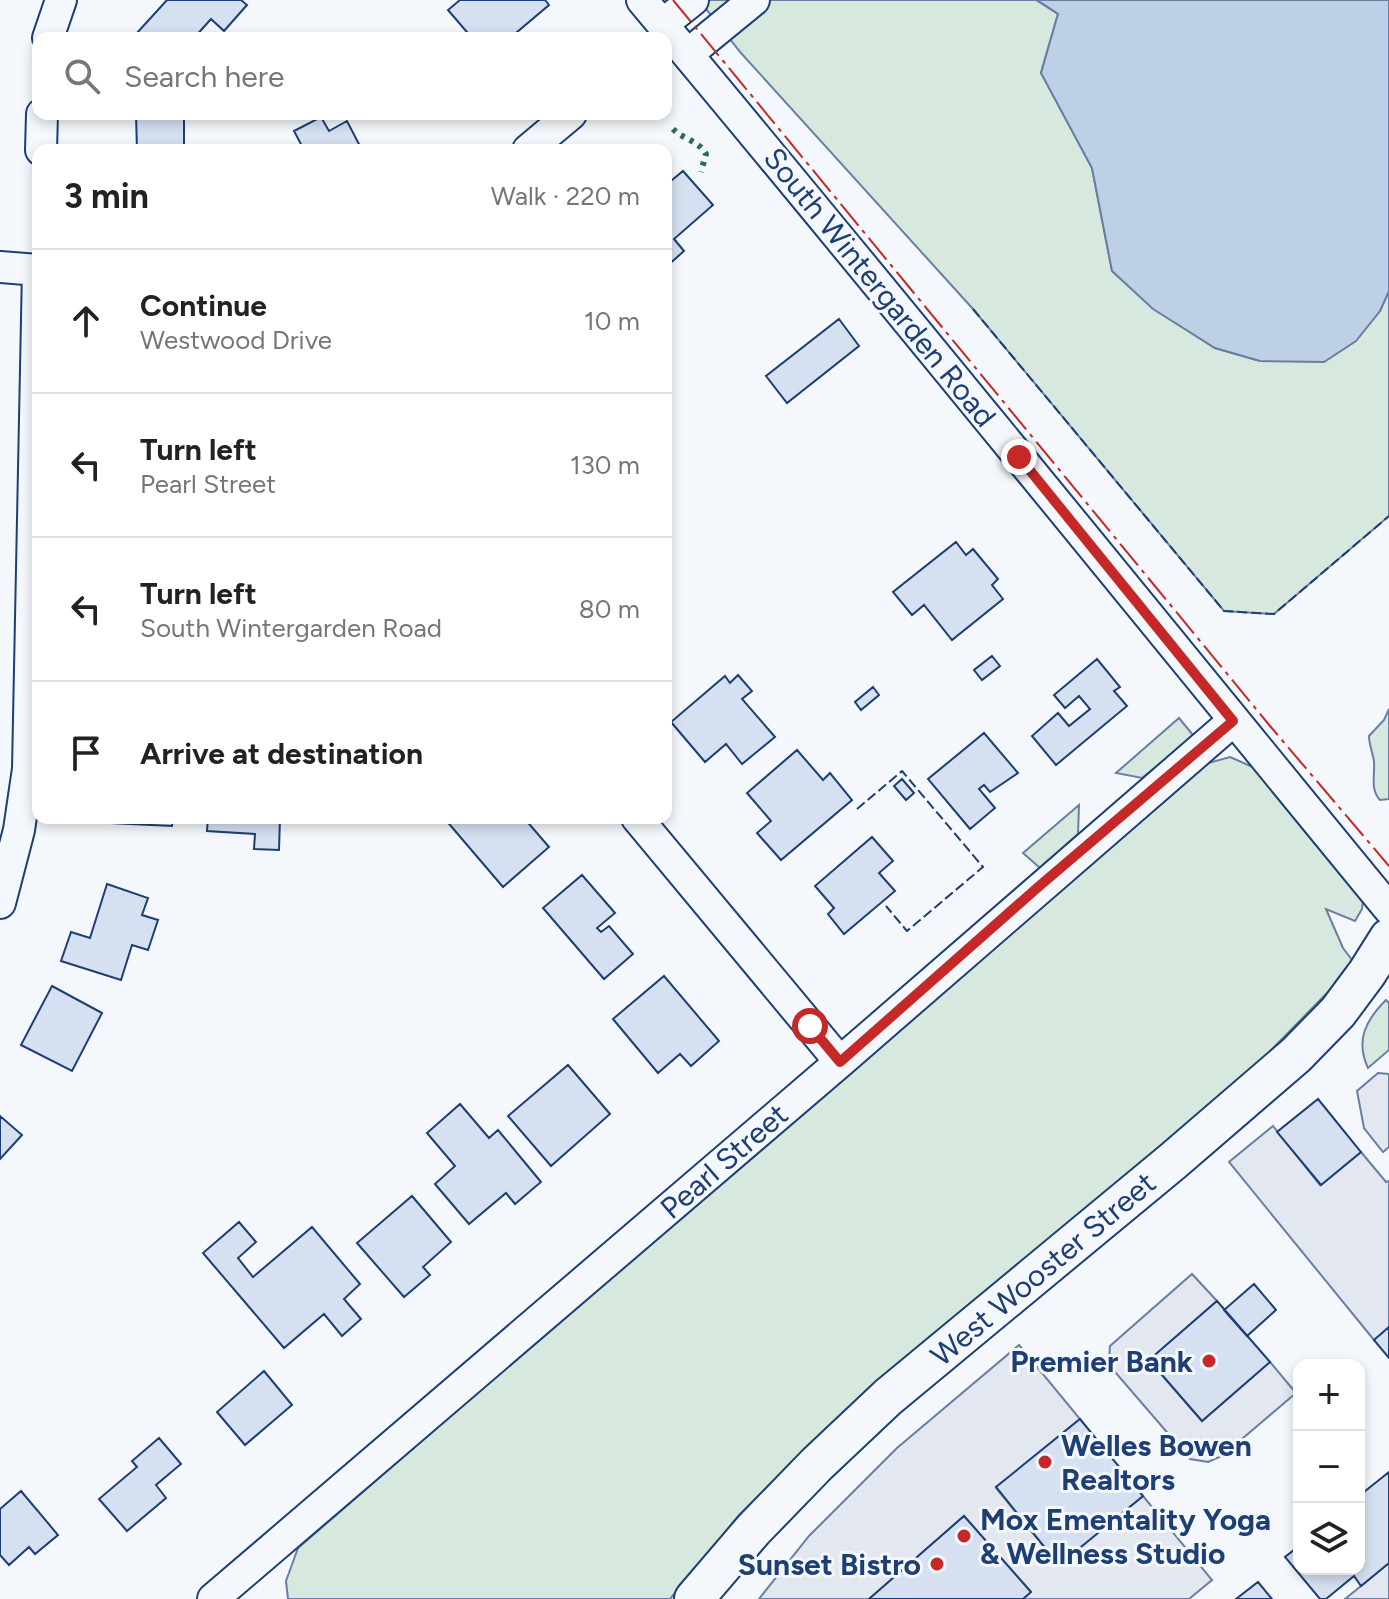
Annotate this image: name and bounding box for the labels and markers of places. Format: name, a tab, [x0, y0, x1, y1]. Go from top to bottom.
place label: Premier Bank	[1010, 1343, 1193, 1380]
marker: Premier Bank	[1200, 1352, 1218, 1370]
place label: Welles Bowen Realtors	[1061, 1427, 1252, 1498]
marker: Welles Bowen Realtors	[1036, 1453, 1054, 1471]
place label: Mox Ementality Yoga & Wellness Studio	[980, 1501, 1271, 1572]
marker: Mox Ementality Yoga & Wellness Studio	[955, 1527, 973, 1545]
place label: Sunset Bistro	[738, 1546, 921, 1583]
marker: Sunset Bistro	[928, 1555, 946, 1573]

